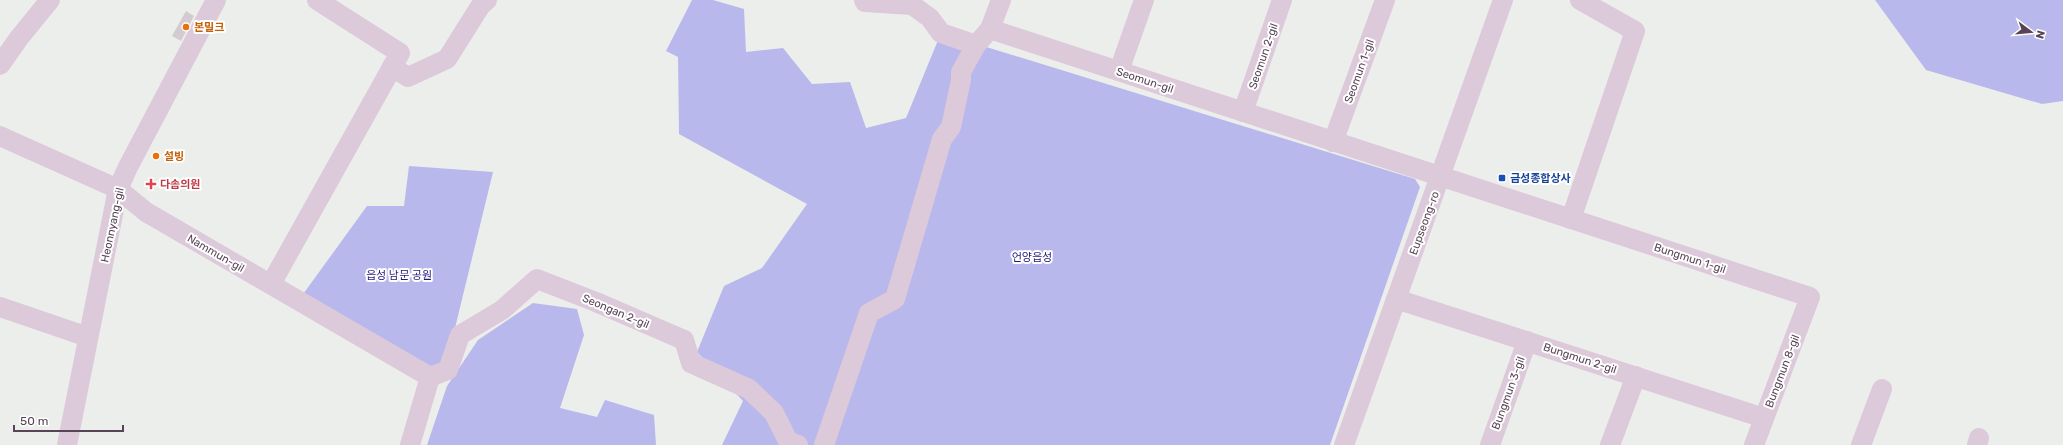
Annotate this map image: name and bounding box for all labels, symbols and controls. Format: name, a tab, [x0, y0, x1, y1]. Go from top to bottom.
north arrow	[2011, 12, 2051, 52]
place label: 본밀크	[194, 21, 224, 34]
marker: 본밀크	[181, 22, 191, 32]
street label: Seomun 2-gil	[1246, 22, 1281, 91]
text: N	[2033, 29, 2047, 40]
street label: Seomun 1-gil	[1342, 37, 1377, 105]
street label: Seomun-gil	[1114, 65, 1175, 96]
place label: 설빙	[164, 150, 184, 163]
marker: 설빙	[151, 151, 161, 161]
place label: 금성종합상사	[1510, 172, 1571, 185]
marker: 금성종합상사	[1497, 173, 1507, 183]
marker: 다솜의원	[145, 178, 157, 190]
place label: 다솜의원	[160, 178, 200, 191]
street label: Heonnyang-gil	[98, 187, 127, 264]
street label: Eupseong-ro	[1407, 190, 1442, 257]
street label: Nammun-gil	[185, 232, 247, 275]
street label: Bungmun 1-gil	[1652, 241, 1727, 276]
park label: 언양읍성	[1012, 251, 1052, 264]
park label: 읍성 남문 공원	[366, 269, 432, 282]
street label: Seongan 2-gil	[580, 292, 651, 331]
street label: Bungmun 8-gil	[1763, 333, 1802, 410]
street label: Bungmun 2-gil	[1542, 340, 1618, 376]
street label: Bungmun 3-gil	[1489, 355, 1528, 431]
scale bar	[14, 407, 123, 433]
text: 50 m	[20, 414, 48, 428]

